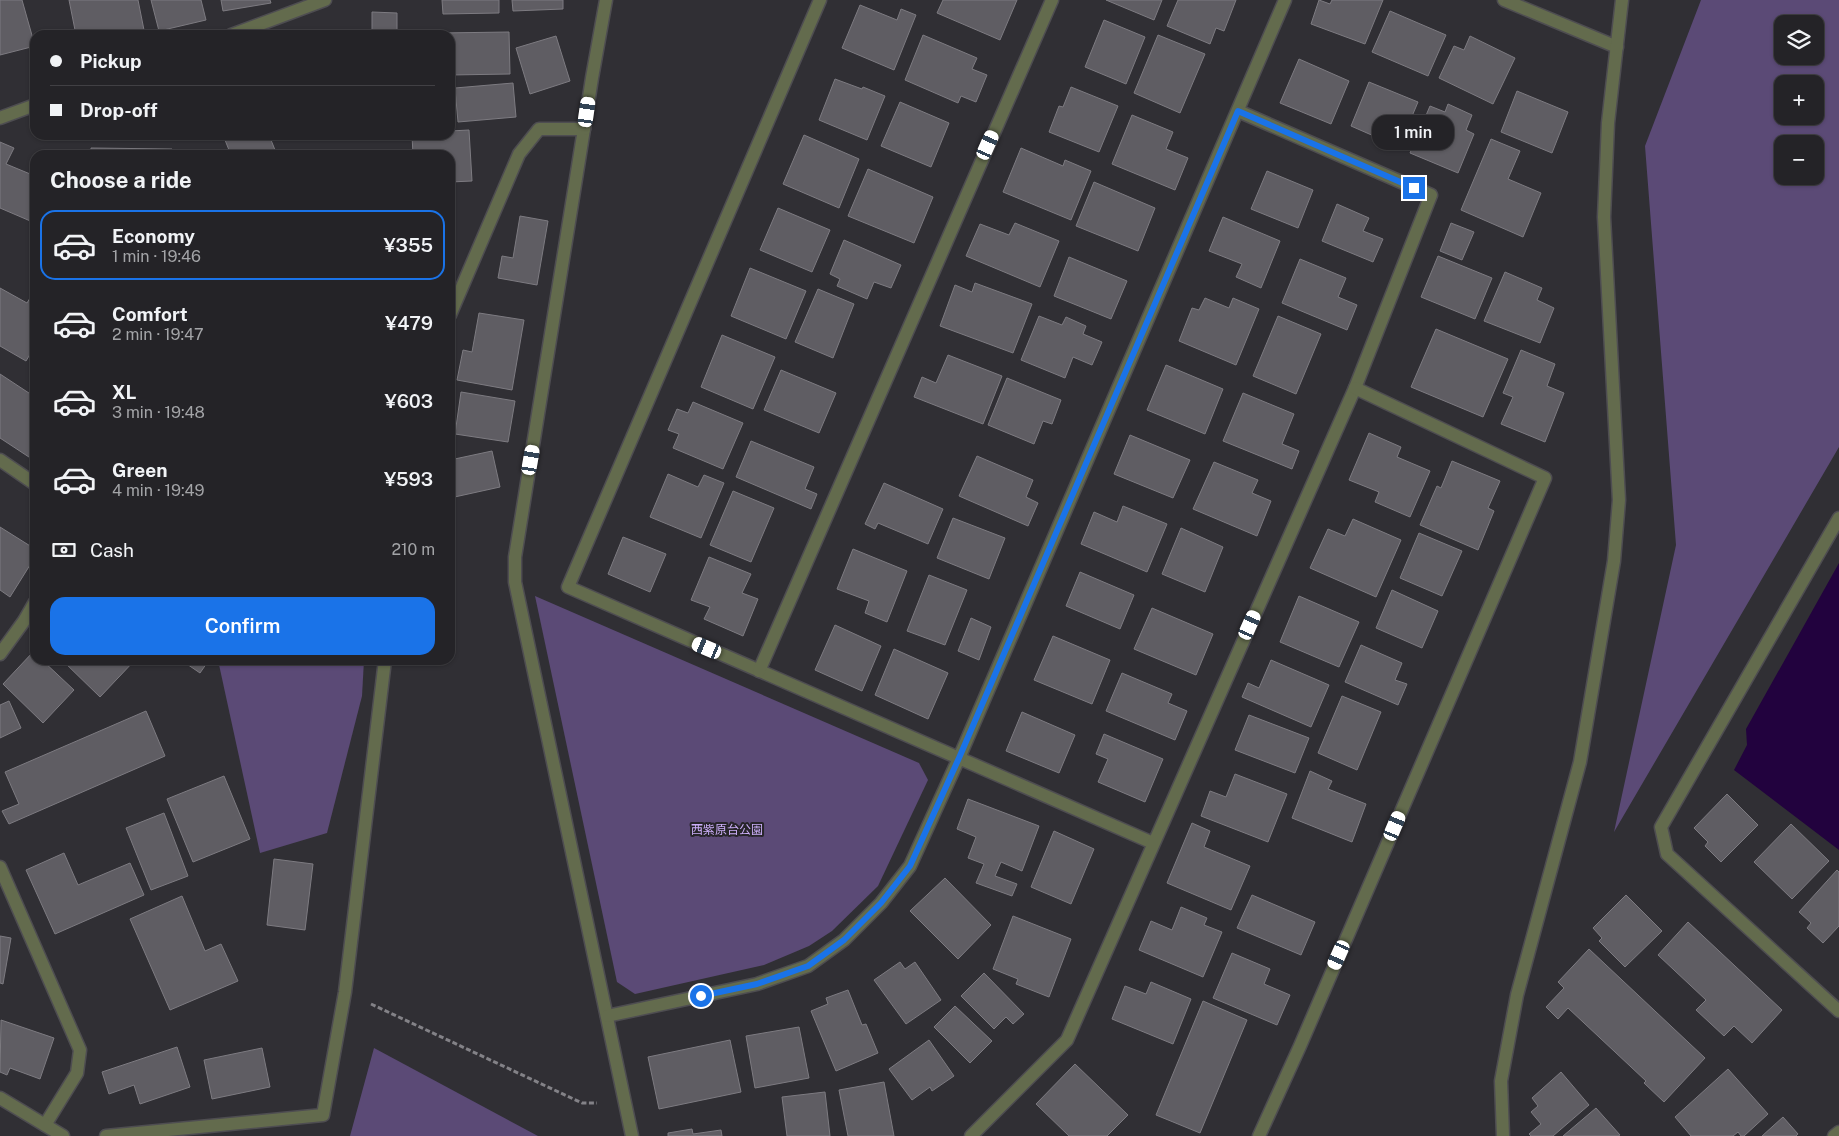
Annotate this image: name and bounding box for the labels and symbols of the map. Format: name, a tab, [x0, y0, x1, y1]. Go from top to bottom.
car	[577, 96, 596, 128]
callout: 1 min	[1373, 116, 1455, 150]
car	[975, 128, 1000, 162]
route end	[1403, 177, 1425, 199]
car	[521, 444, 540, 476]
car	[1237, 608, 1262, 642]
car	[690, 635, 723, 661]
car	[1382, 809, 1407, 843]
park label: 西紫原台公園	[691, 823, 763, 837]
car	[1326, 938, 1351, 972]
route start	[690, 985, 712, 1007]

